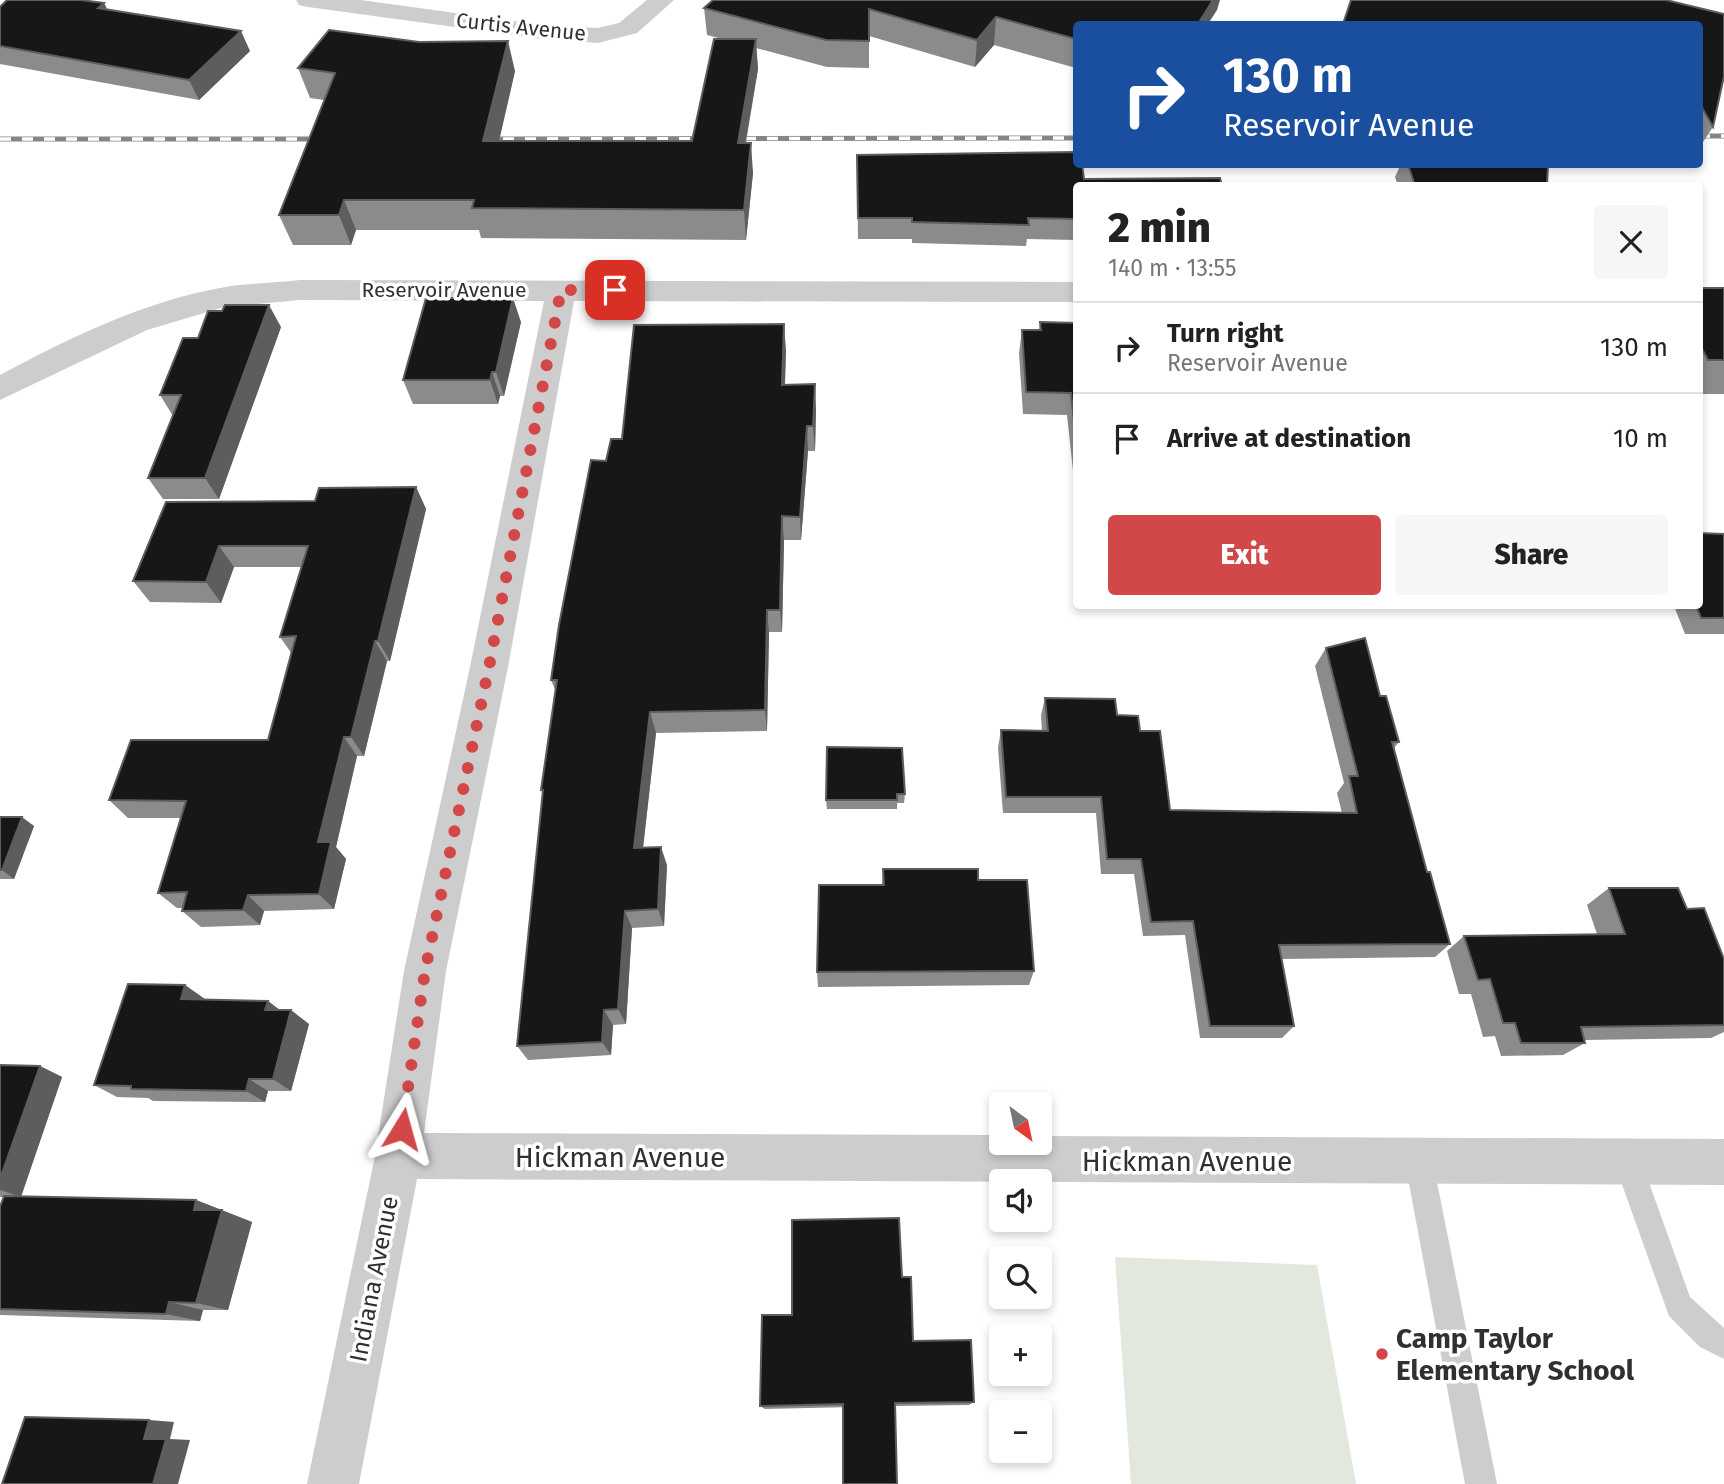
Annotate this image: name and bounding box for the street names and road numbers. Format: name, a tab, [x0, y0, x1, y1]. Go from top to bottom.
street label: Curtis Avenue	[455, 7, 587, 47]
street label: Reservoir Avenue	[362, 277, 527, 303]
street label: Hickman Avenue	[515, 1141, 725, 1174]
street label: Hickman Avenue	[1082, 1145, 1292, 1178]
street label: Indiana Avenue	[344, 1194, 404, 1364]

